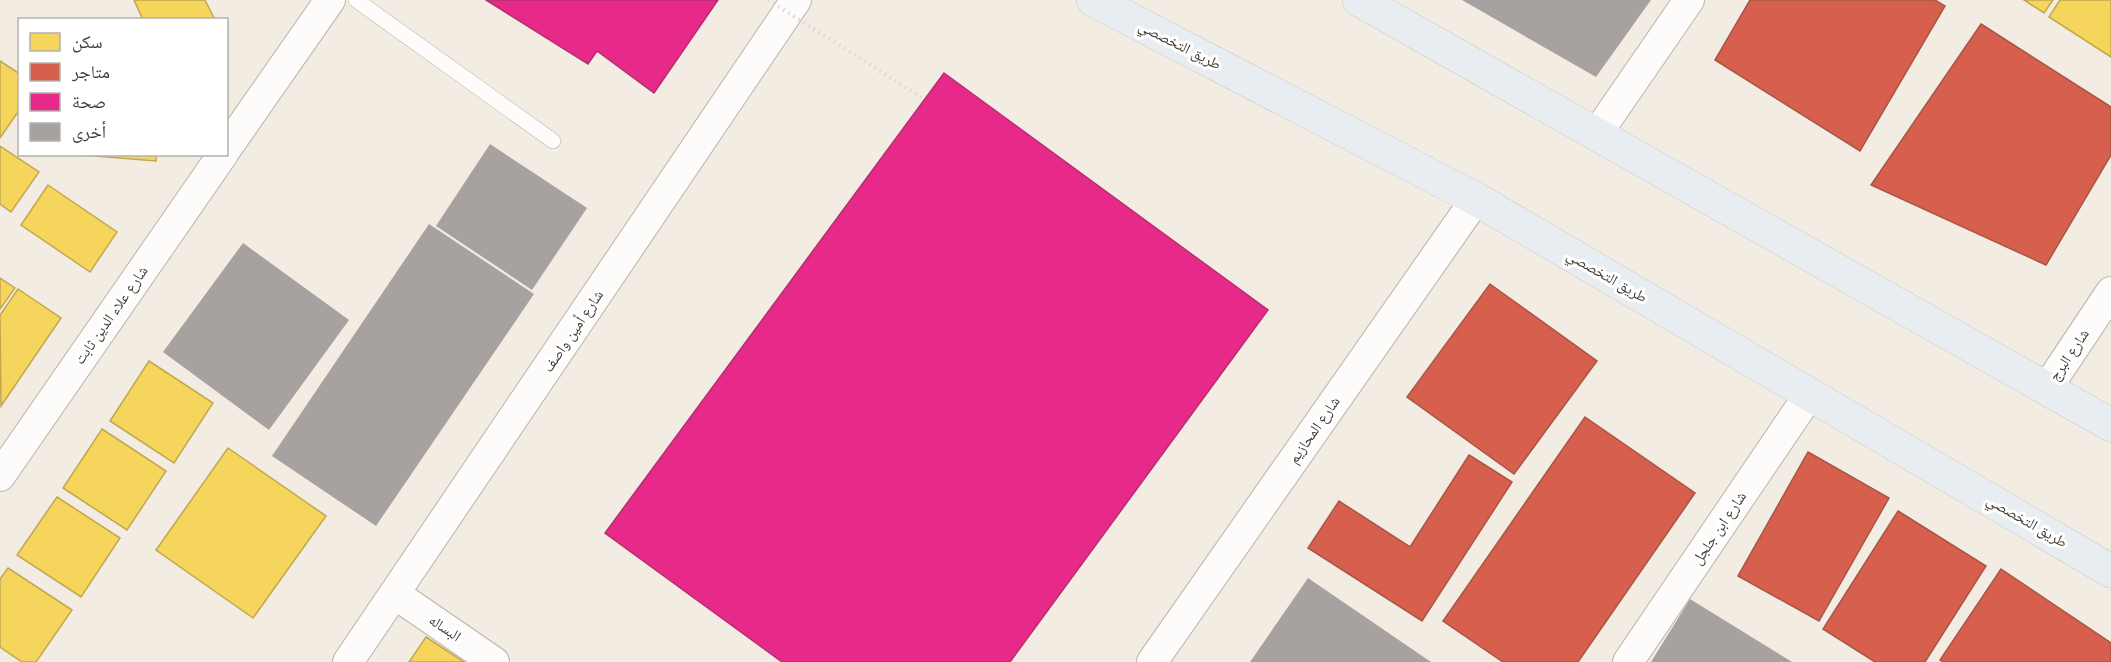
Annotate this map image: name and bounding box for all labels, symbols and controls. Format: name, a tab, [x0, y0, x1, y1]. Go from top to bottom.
street label: طريق التخصصي	[1134, 16, 1224, 76]
legend	[18, 18, 228, 156]
text: سكن	[72, 31, 103, 53]
text: متاجر	[71, 61, 110, 82]
text: صحة	[72, 91, 106, 112]
text: أخرى	[72, 121, 106, 143]
street label: طريق التخصصي	[1562, 246, 1651, 309]
street label: شارع علاء الدين ثابت	[70, 262, 153, 368]
street label: شارع أمين واصف	[539, 286, 608, 376]
street label: شارع البرج	[2045, 325, 2094, 385]
street label: شارع المحازيم	[1284, 393, 1345, 468]
street label: شارع ابن جلجل	[1688, 488, 1751, 569]
street label: طريق التخصصي	[1982, 491, 2071, 554]
street label: البساله	[426, 611, 464, 645]

